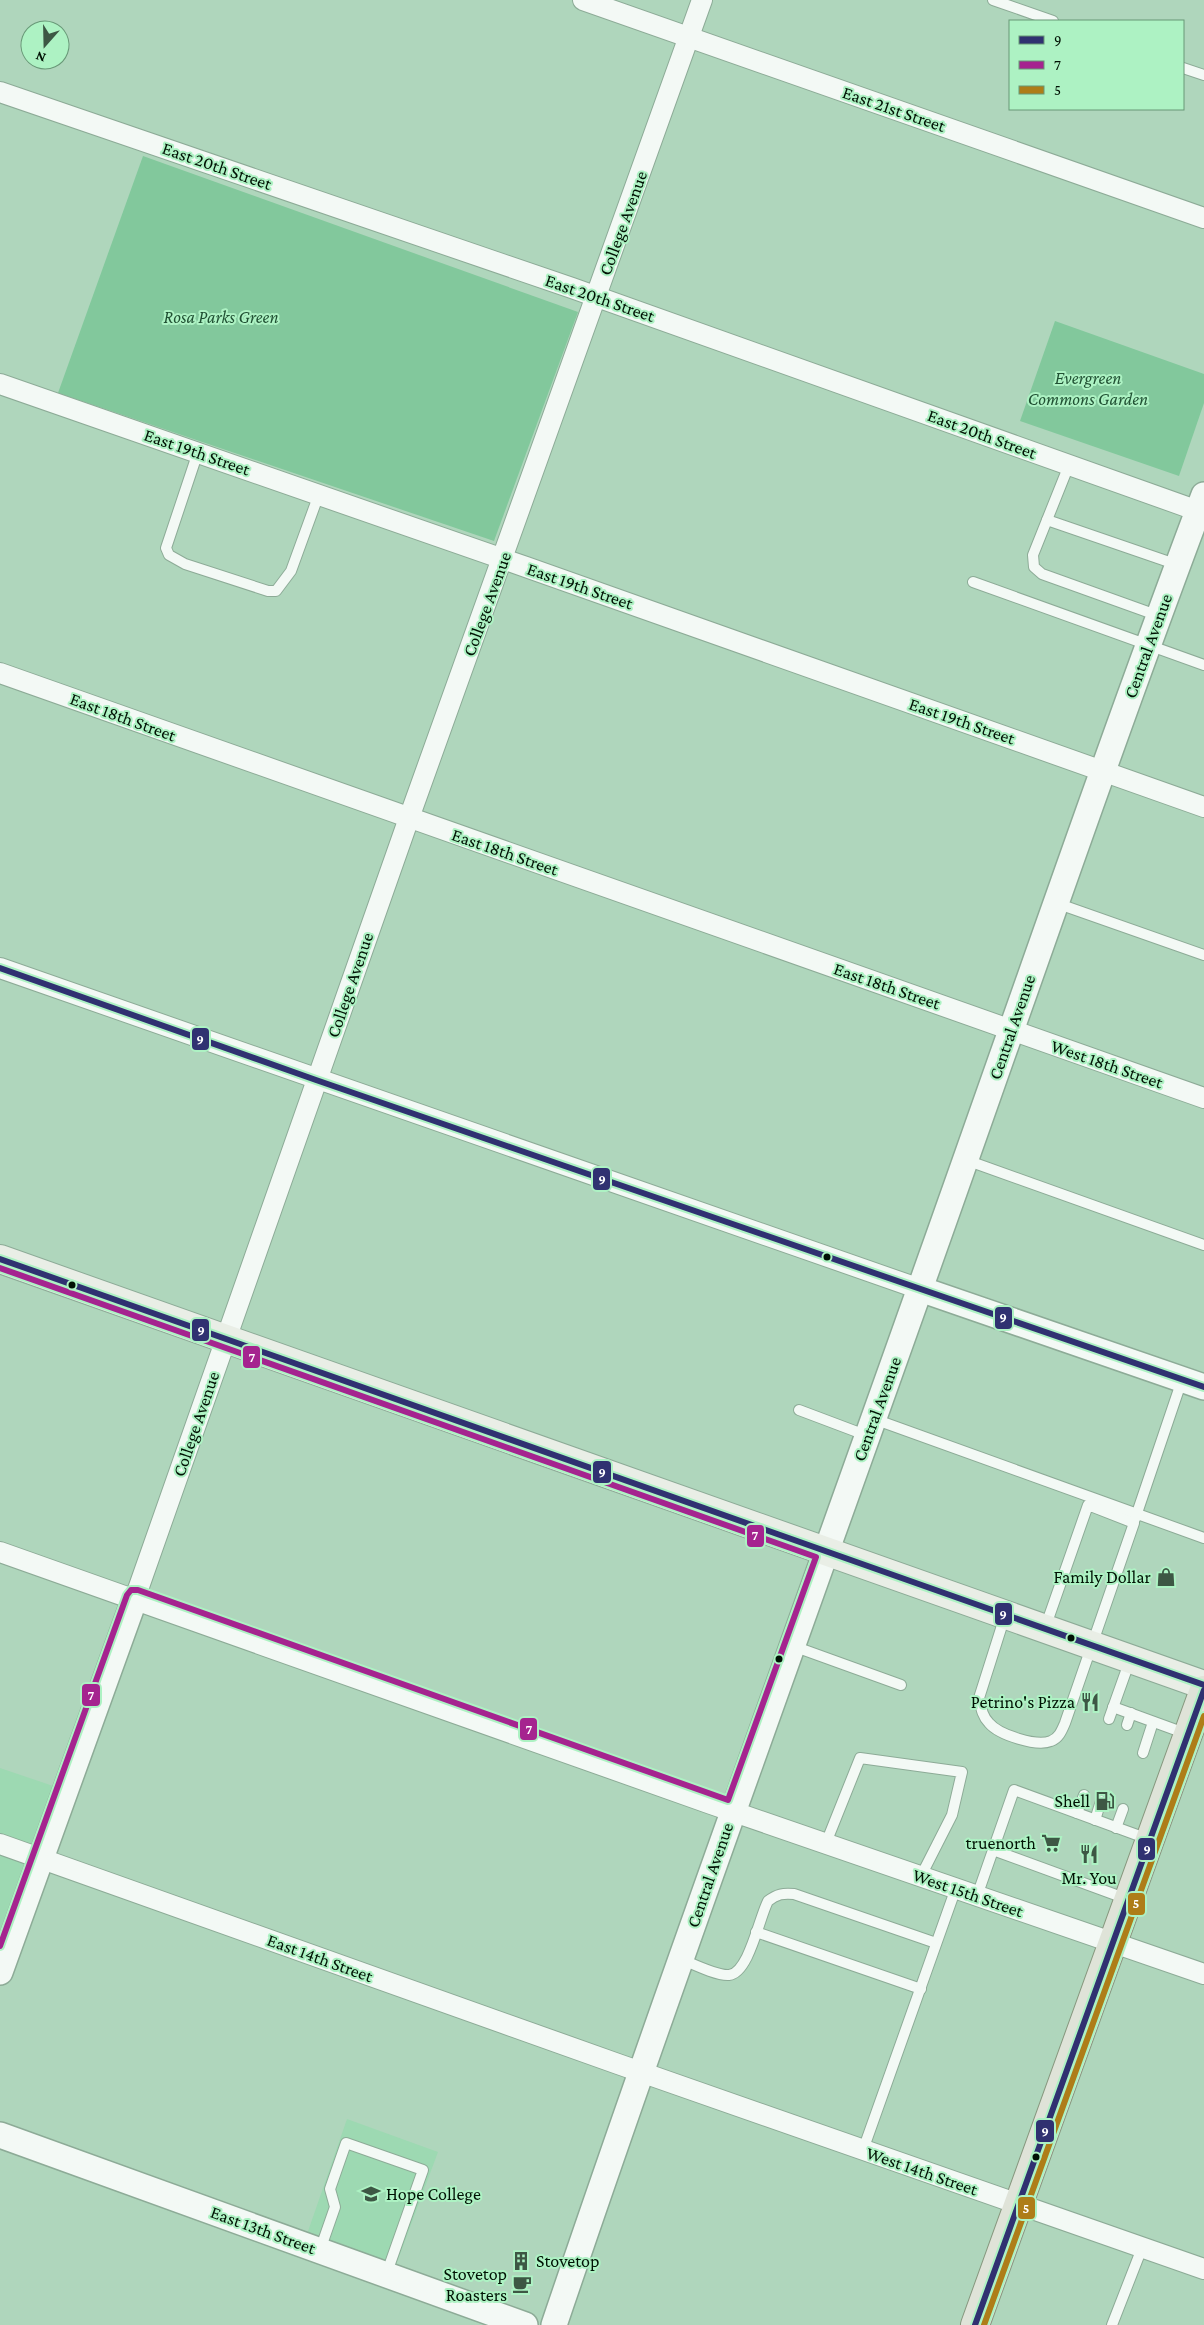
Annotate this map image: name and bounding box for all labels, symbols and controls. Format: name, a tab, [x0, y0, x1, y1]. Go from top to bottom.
north arrow	[20, 20, 70, 70]
legend	[1009, 20, 1184, 110]
text: 9	[1054, 32, 1062, 48]
text: N	[33, 48, 48, 66]
text: 7	[1054, 57, 1061, 73]
street label: East 21st Street	[840, 82, 949, 136]
text: 5	[1054, 82, 1061, 98]
street label: East 20th Street	[160, 138, 275, 194]
street label: College Avenue	[595, 168, 651, 278]
street label: East 20th Street	[543, 270, 658, 326]
park label: Rosa Parks Green	[163, 307, 279, 327]
park label: Evergreen Commons Garden	[1028, 368, 1148, 409]
street label: East 20th Street	[925, 405, 1040, 463]
street label: East 19th Street	[141, 425, 254, 480]
street label: College Avenue	[459, 549, 515, 659]
street label: East 19th Street	[524, 559, 637, 614]
street label: Central Avenue	[1120, 591, 1176, 701]
street label: East 18th Street	[67, 689, 180, 746]
street label: East 19th Street	[906, 694, 1019, 749]
street label: East 18th Street	[449, 824, 562, 880]
street label: College Avenue	[323, 930, 377, 1040]
street label: East 18th Street	[831, 958, 944, 1014]
street label: Central Avenue	[985, 972, 1039, 1082]
line badge: 9	[191, 1027, 210, 1051]
text: 9	[196, 1031, 204, 1047]
street label: West 18th Street	[1049, 1036, 1166, 1093]
line badge: 9	[592, 1167, 611, 1191]
text: 9	[598, 1171, 606, 1187]
unlabelled marker	[822, 1252, 832, 1262]
unlabelled marker	[67, 1280, 77, 1290]
line badge: 9	[994, 1306, 1013, 1330]
text: 9	[999, 1309, 1007, 1325]
line badge: 9	[191, 1318, 210, 1342]
text: 9	[197, 1322, 205, 1338]
line badge: 7	[242, 1345, 261, 1369]
text: 7	[249, 1349, 256, 1365]
street label: Central Avenue	[849, 1354, 905, 1464]
street label: College Avenue	[169, 1369, 223, 1479]
line badge: 9	[592, 1460, 612, 1484]
text: 9	[598, 1464, 606, 1480]
line badge: 7	[746, 1524, 765, 1548]
text: 7	[752, 1527, 759, 1543]
shop icon: Family Dollar	[1155, 1566, 1177, 1588]
place label: Family Dollar	[1054, 1567, 1152, 1587]
line badge: 9	[994, 1602, 1013, 1626]
text: 9	[999, 1606, 1007, 1622]
unlabelled marker	[1066, 1633, 1076, 1643]
unlabelled marker	[774, 1654, 784, 1664]
line badge: 7	[81, 1683, 101, 1707]
text: 7	[88, 1687, 95, 1703]
restaurant icon: Petrino's Pizza	[1079, 1691, 1101, 1713]
place label: Petrino's Pizza	[971, 1692, 1075, 1712]
line badge: 7	[519, 1717, 538, 1741]
text: 7	[526, 1721, 533, 1737]
fuel station icon: Shell	[1094, 1790, 1116, 1812]
place label: Shell	[1055, 1791, 1090, 1811]
street label: Central Avenue	[683, 1820, 737, 1930]
supermarket icon: truenorth	[1040, 1832, 1062, 1854]
place label: truenorth	[966, 1833, 1036, 1853]
line badge: 9	[1137, 1837, 1156, 1861]
text: 9	[1143, 1841, 1151, 1857]
restaurant icon: Mr. You	[1078, 1843, 1100, 1865]
street label: West 15th Street	[910, 1865, 1027, 1922]
place label: Mr. You	[1061, 1868, 1117, 1888]
line badge: 5	[1127, 1892, 1146, 1916]
text: 5	[1133, 1895, 1140, 1911]
street label: East 14th Street	[264, 1930, 376, 1987]
line badge: 9	[1035, 2119, 1055, 2143]
text: 9	[1041, 2123, 1049, 2139]
street label: West 14th Street	[864, 2143, 981, 2200]
unlabelled marker	[1031, 2152, 1041, 2162]
school or university icon: Hope College	[360, 2183, 382, 2205]
place label: Hope College	[386, 2184, 481, 2204]
line badge: 5	[1017, 2196, 1036, 2220]
text: 5	[1023, 2200, 1030, 2216]
street label: East 13th Street	[208, 2202, 319, 2259]
building icon: Stovetop	[510, 2250, 532, 2272]
place label: Stovetop	[536, 2251, 599, 2271]
place label: Stovetop Roasters	[444, 2264, 507, 2305]
cafe icon: Stovetop Roasters	[511, 2273, 533, 2295]

